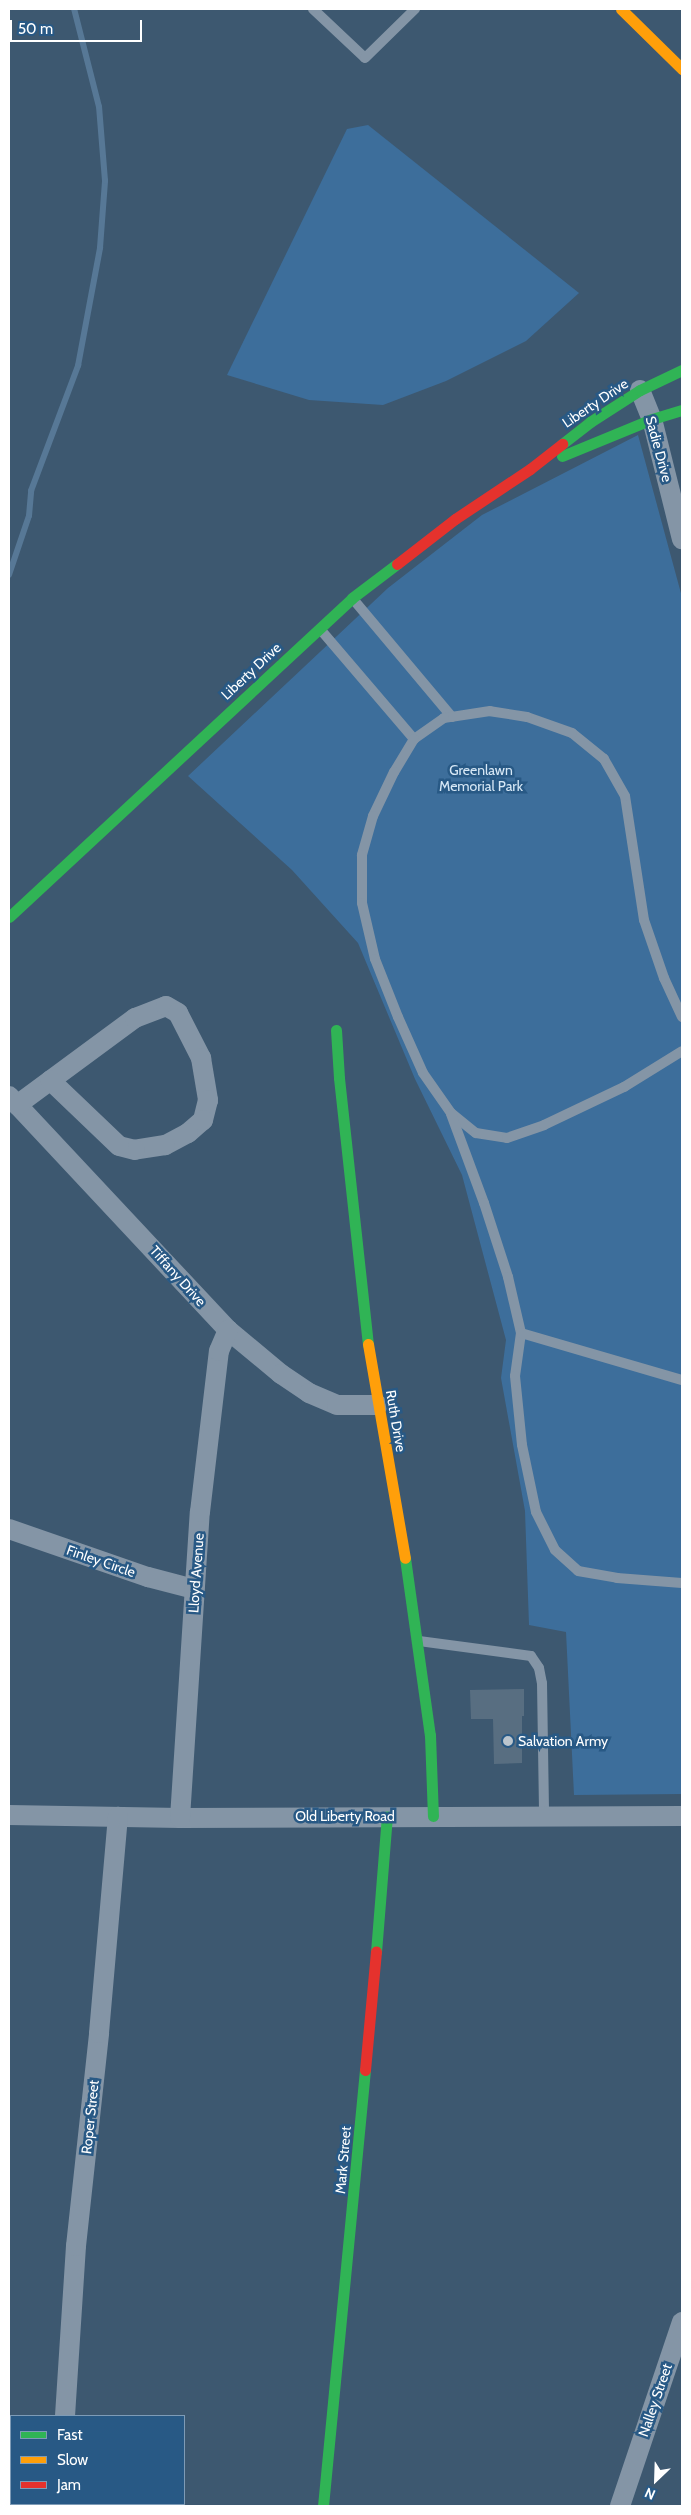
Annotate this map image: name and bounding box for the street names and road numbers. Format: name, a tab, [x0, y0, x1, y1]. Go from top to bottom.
street label: Liberty Drive	[559, 375, 631, 431]
street label: Sadie Drive	[642, 414, 676, 484]
street label: Liberty Drive	[218, 639, 284, 703]
street label: Tiffany Drive	[147, 1242, 209, 1310]
street label: Ruth Drive	[382, 1389, 410, 1453]
street label: Lloyd Avenue	[185, 1532, 207, 1614]
street label: Finley Circle	[64, 1541, 138, 1581]
street label: Old Liberty Road	[295, 1808, 395, 1824]
street label: Roper Street	[78, 2079, 102, 2155]
street label: Mark Street	[332, 2125, 354, 2195]
street label: Nalley Street	[635, 2361, 675, 2439]

